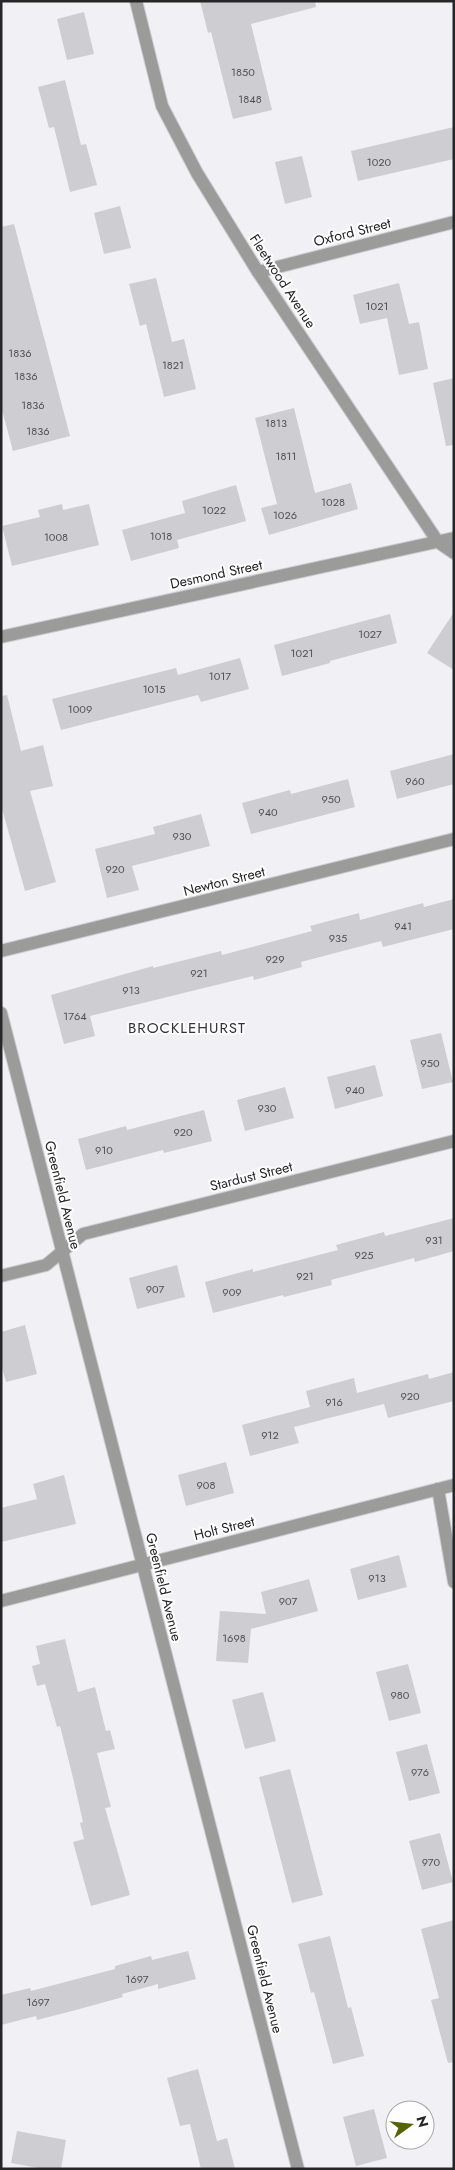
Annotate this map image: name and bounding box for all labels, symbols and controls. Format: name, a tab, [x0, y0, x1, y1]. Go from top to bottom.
house number: 1850	[231, 64, 255, 80]
house number: 1848	[238, 91, 262, 107]
house number: 1020	[367, 154, 392, 170]
street label: Oxford Street	[311, 213, 393, 251]
street label: Fleetwood Avenue	[245, 230, 321, 332]
house number: 1021	[366, 298, 388, 314]
house number: 1836	[8, 345, 32, 361]
house number: 1821	[162, 357, 184, 373]
house number: 1836	[14, 368, 38, 384]
house number: 1836	[21, 397, 45, 413]
house number: 1813	[265, 415, 287, 431]
house number: 1836	[26, 423, 50, 439]
house number: 1811	[276, 448, 296, 464]
house number: 1028	[321, 494, 345, 510]
house number: 1022	[202, 502, 226, 518]
house number: 1026	[273, 507, 297, 523]
house number: 1018	[150, 528, 172, 544]
house number: 1008	[44, 529, 68, 545]
street label: Desmond Street	[168, 554, 265, 594]
house number: 1027	[358, 626, 382, 642]
house number: 1021	[291, 645, 313, 661]
house number: 1017	[209, 668, 231, 684]
house number: 1015	[143, 681, 165, 697]
house number: 1009	[68, 701, 92, 717]
house number: 960	[405, 773, 425, 789]
house number: 950	[321, 791, 341, 807]
house number: 940	[258, 804, 278, 820]
house number: 930	[173, 828, 192, 844]
house number: 920	[105, 861, 125, 877]
street label: Newton Street	[181, 861, 267, 901]
house number: 941	[394, 918, 412, 934]
house number: 935	[329, 930, 347, 946]
house number: 929	[266, 951, 284, 967]
house number: 921	[190, 965, 208, 981]
house number: 913	[122, 982, 140, 998]
house number: 1764	[63, 1008, 87, 1024]
district label: BROCKLEHURST	[128, 1017, 246, 1039]
house number: 950	[420, 1055, 440, 1071]
house number: 940	[345, 1082, 365, 1098]
house number: 930	[258, 1100, 277, 1116]
house number: 920	[173, 1124, 193, 1140]
street label: Greenfield Avenue	[40, 1139, 86, 1251]
house number: 910	[95, 1142, 113, 1158]
street label: Stardust Street	[208, 1156, 295, 1196]
house number: 931	[425, 1232, 443, 1248]
house number: 925	[355, 1247, 373, 1263]
house number: 921	[296, 1268, 314, 1284]
house number: 907	[146, 1281, 165, 1297]
house number: 909	[222, 1284, 242, 1300]
house number: 920	[400, 1388, 420, 1404]
house number: 916	[325, 1394, 343, 1410]
house number: 912	[261, 1427, 279, 1443]
house number: 908	[197, 1477, 215, 1493]
street label: Holt Street	[192, 1511, 257, 1545]
street label: Greenfield Avenue	[141, 1531, 187, 1643]
house number: 913	[368, 1570, 386, 1586]
house number: 907	[279, 1593, 298, 1609]
house number: 1698	[222, 1630, 246, 1646]
house number: 980	[391, 1687, 410, 1703]
house number: 976	[411, 1764, 429, 1780]
house number: 970	[422, 1854, 441, 1870]
street label: Greenfield Avenue	[242, 1923, 288, 2035]
house number: 1697	[125, 1971, 149, 1987]
house number: 1697	[26, 1994, 50, 2010]
north arrow	[385, 2100, 435, 2150]
text: N	[411, 2114, 434, 2130]

